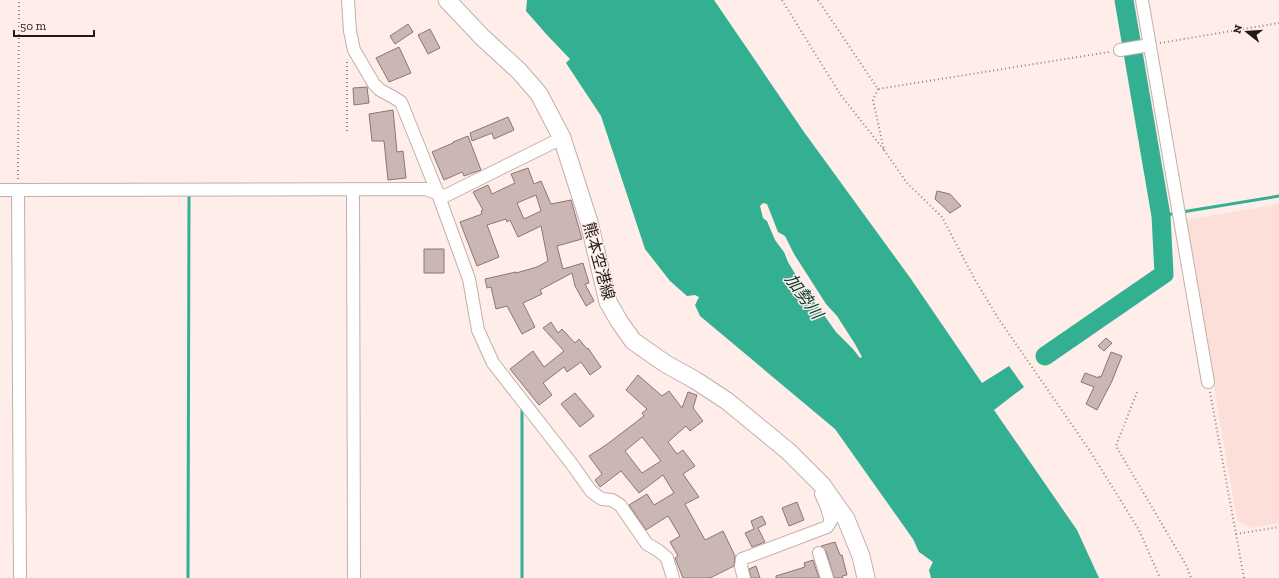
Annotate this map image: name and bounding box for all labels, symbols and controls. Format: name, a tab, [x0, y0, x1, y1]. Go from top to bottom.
scale bar	[14, 12, 94, 38]
north arrow	[1227, 12, 1267, 52]
text: 50 m	[20, 19, 47, 33]
text: N	[1230, 23, 1246, 35]
street label: 熊本空港線	[579, 220, 619, 302]
water label: 加勢川	[781, 269, 828, 324]

